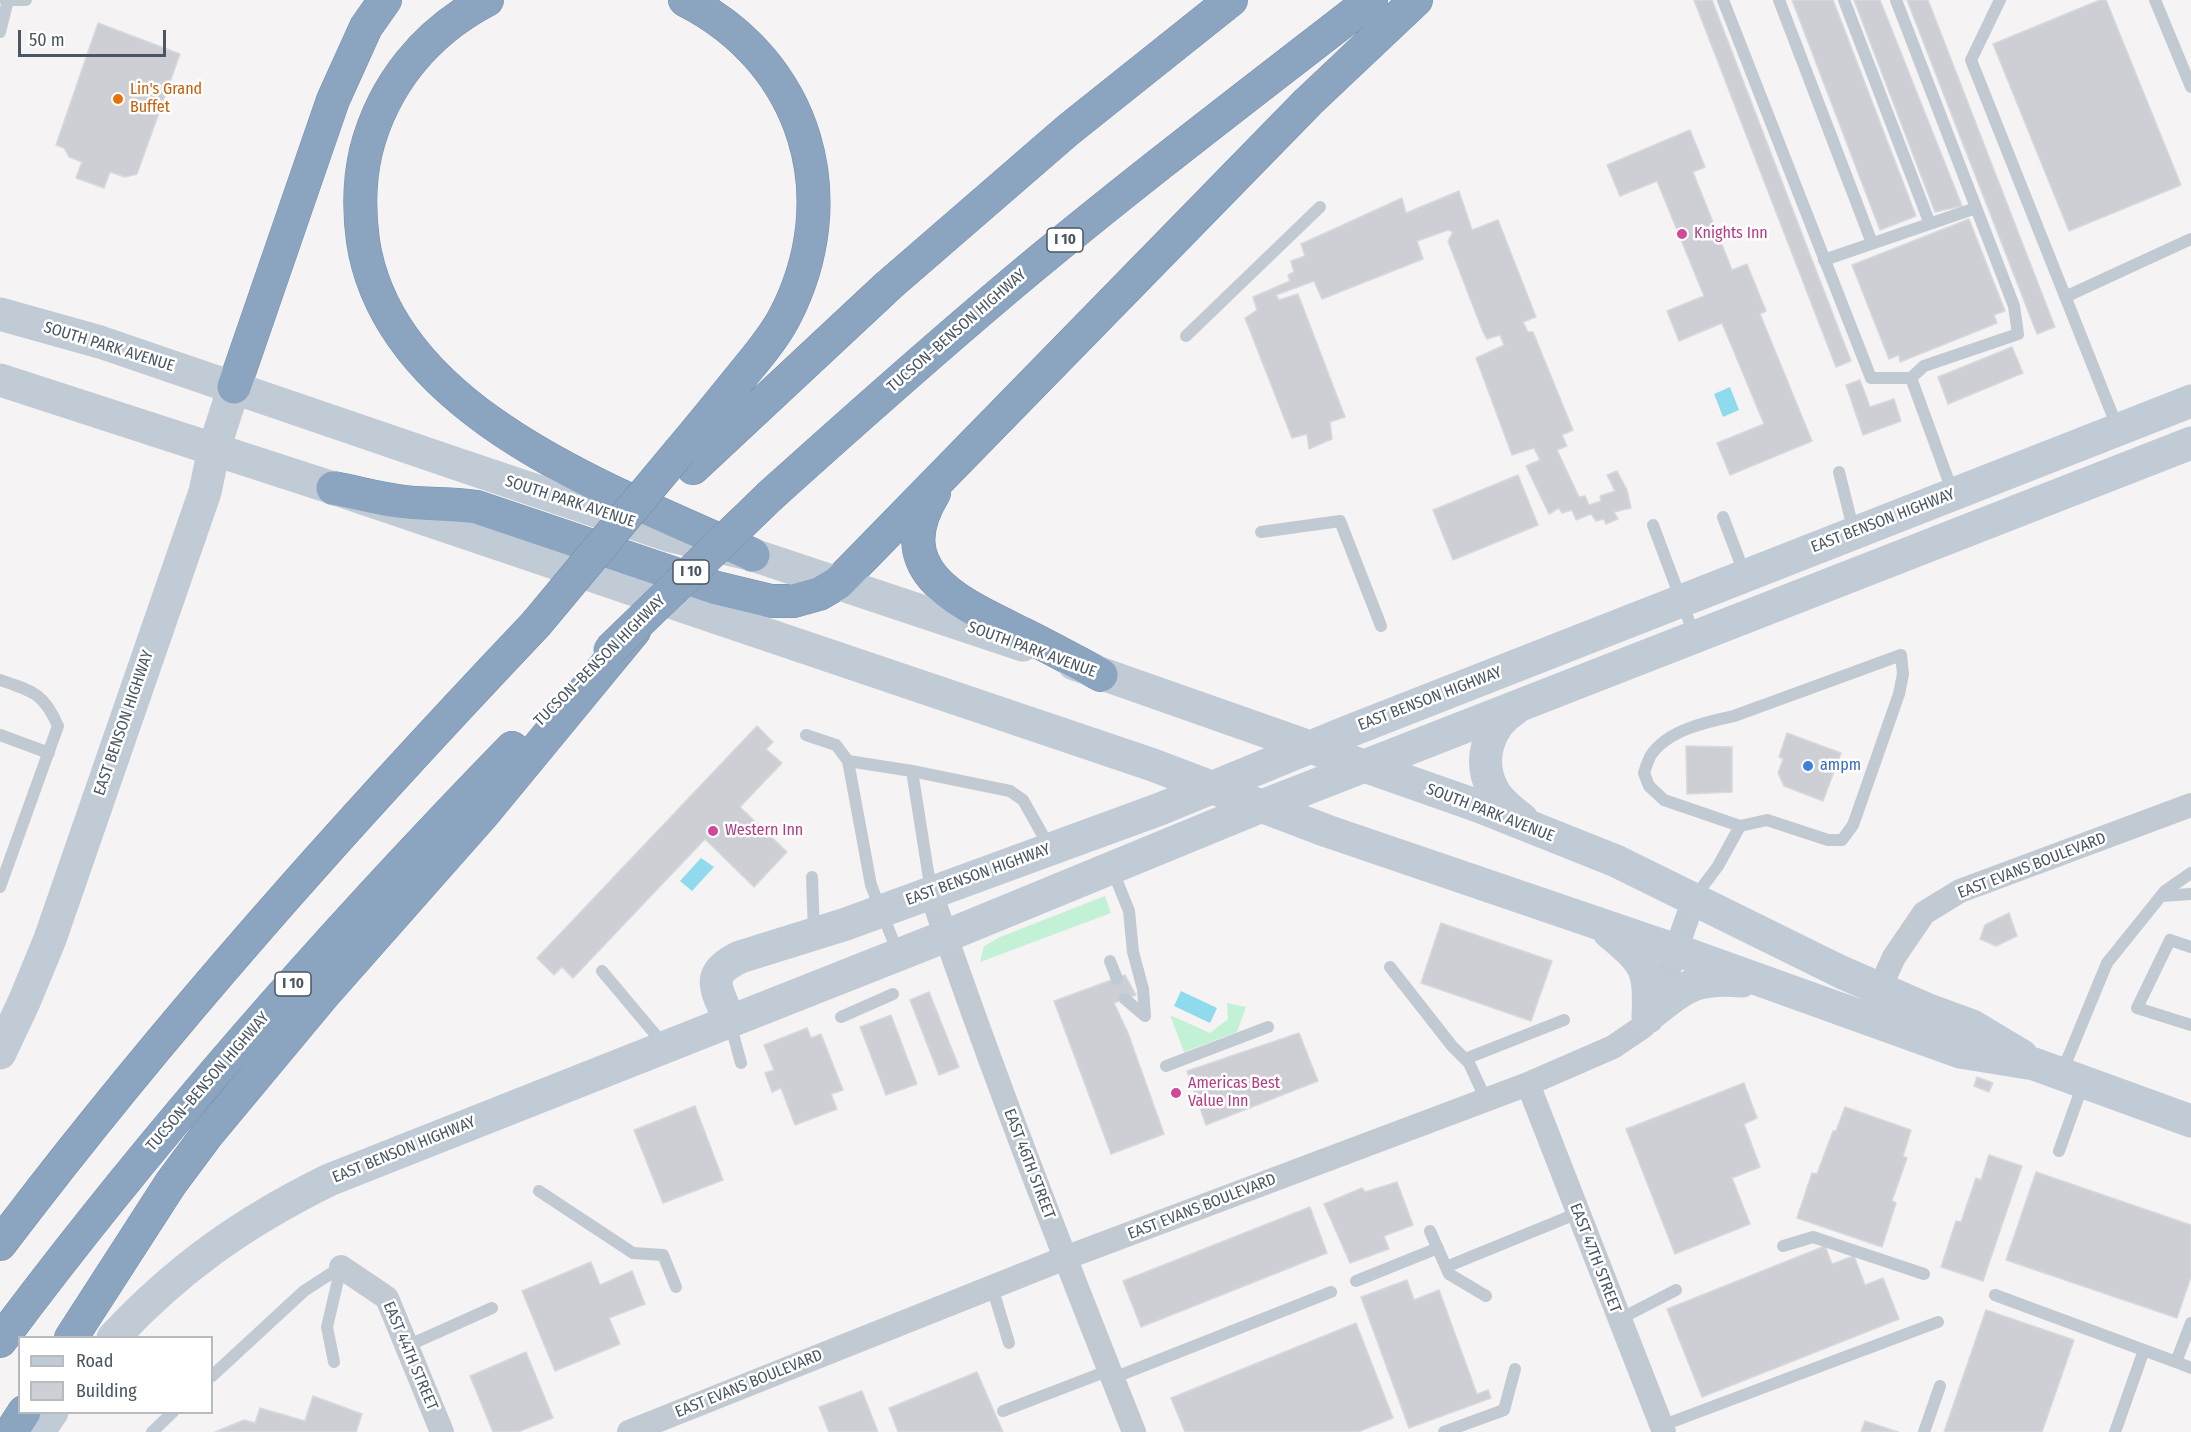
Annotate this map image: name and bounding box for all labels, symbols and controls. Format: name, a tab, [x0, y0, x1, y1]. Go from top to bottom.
scale bar	[21, 18, 170, 56]
text: 50 m	[29, 29, 65, 51]
place label: Lin's Grand Buffet	[130, 80, 202, 118]
marker: Lin's Grand Buffet	[111, 92, 125, 106]
place label: Knights Inn	[1694, 224, 1768, 244]
marker: Knights Inn	[1675, 227, 1689, 241]
road number: I 10	[1047, 228, 1083, 252]
street label: TUCSON–BENSON HIGHWAY	[884, 265, 1030, 397]
street label: SOUTH PARK AVENUE	[41, 318, 177, 376]
street label: SOUTH PARK AVENUE	[503, 472, 637, 532]
street label: EAST BENSON HIGHWAY	[1808, 485, 1958, 557]
road number: I 10	[673, 560, 709, 584]
street label: TUCSON–BENSON HIGHWAY	[530, 591, 670, 731]
street label: SOUTH PARK AVENUE	[965, 618, 1099, 682]
street label: EAST BENSON HIGHWAY	[90, 648, 158, 798]
street label: EAST BENSON HIGHWAY	[1355, 663, 1505, 735]
place label: ampm	[1820, 756, 1861, 776]
marker: ampm	[1801, 759, 1815, 773]
street label: SOUTH PARK AVENUE	[1423, 780, 1557, 846]
place label: Western Inn	[725, 821, 803, 841]
marker: Western Inn	[706, 824, 720, 838]
street label: EAST EVANS BOULEVARD	[1955, 829, 2109, 903]
street label: EAST BENSON HIGHWAY	[903, 840, 1053, 910]
road number: I 10	[275, 972, 311, 996]
street label: TUCSON–BENSON HIGHWAY	[142, 1009, 274, 1155]
place label: Americas Best Value Inn	[1188, 1074, 1280, 1112]
marker: Americas Best Value Inn	[1169, 1086, 1183, 1100]
street label: EAST 46TH STREET	[999, 1106, 1059, 1222]
street label: EAST BENSON HIGHWAY	[330, 1113, 478, 1187]
street label: EAST EVANS BOULEVARD	[1125, 1170, 1279, 1244]
street label: EAST 47TH STREET	[1565, 1201, 1625, 1315]
street label: EAST 44TH STREET	[378, 1299, 442, 1413]
legend	[18, 1336, 213, 1414]
street label: EAST EVANS BOULEVARD	[673, 1346, 825, 1422]
text: Road	[76, 1350, 113, 1372]
text: Building	[76, 1380, 137, 1402]

